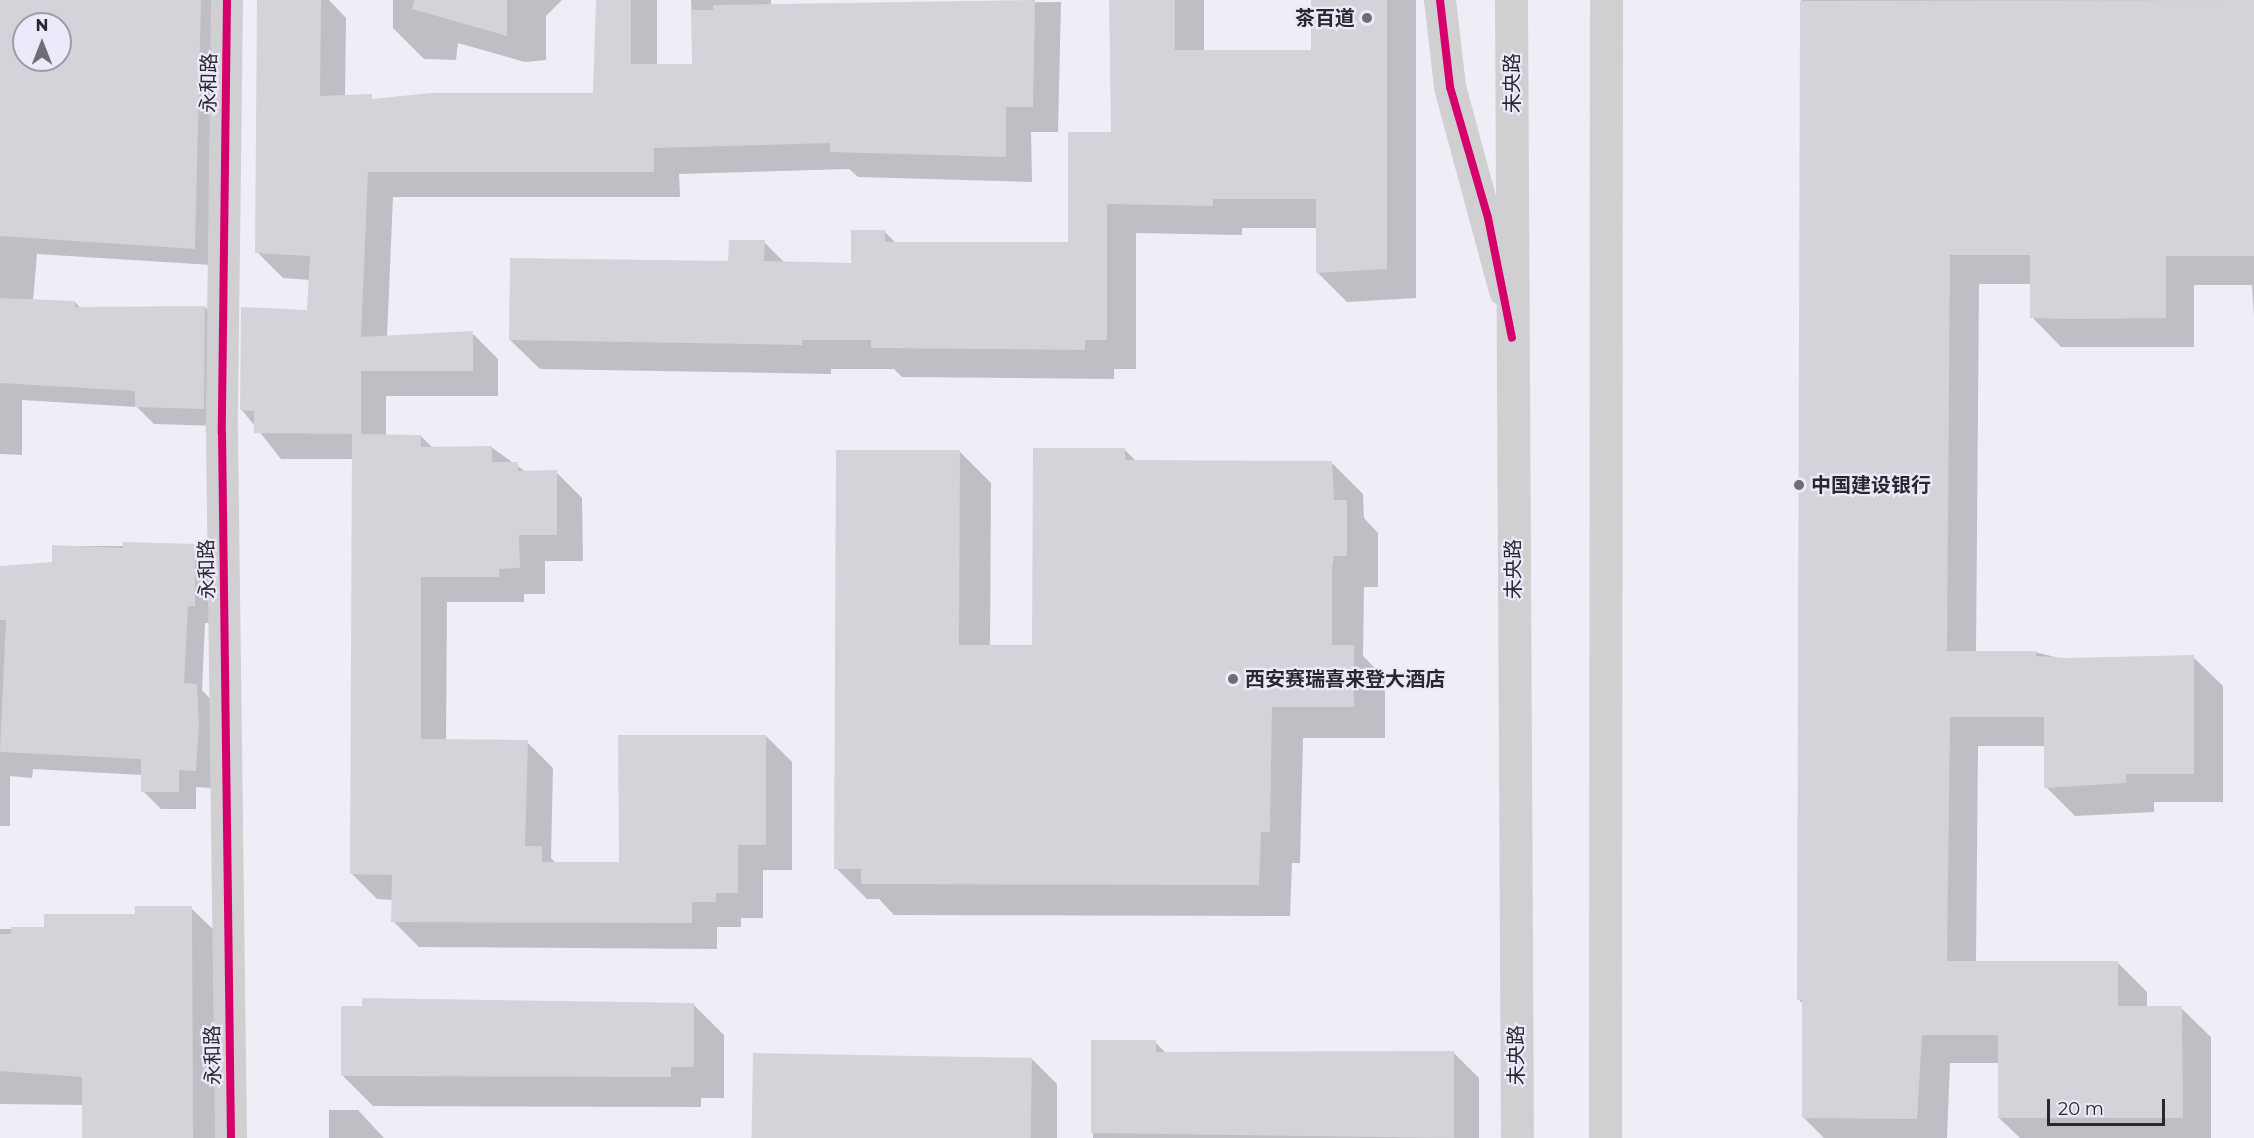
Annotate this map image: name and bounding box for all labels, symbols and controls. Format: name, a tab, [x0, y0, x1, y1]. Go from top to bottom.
place label: 茶百道	[1295, 6, 1355, 30]
marker: 茶百道	[1360, 11, 1374, 25]
north arrow	[12, 12, 72, 72]
text: N	[36, 16, 48, 35]
street label: 永和路	[196, 53, 222, 113]
street label: 未央路	[1500, 53, 1524, 113]
place label: 中国建设银行	[1811, 473, 1931, 497]
marker: 中国建设银行	[1792, 478, 1806, 492]
street label: 永和路	[194, 539, 220, 599]
street label: 未央路	[1501, 539, 1525, 599]
place label: 西安赛瑞喜来登大酒店	[1245, 667, 1445, 691]
marker: 西安赛瑞喜来登大酒店	[1226, 672, 1240, 686]
street label: 永和路	[200, 1025, 226, 1085]
street label: 未央路	[1504, 1025, 1528, 1085]
scale bar	[2050, 1087, 2168, 1125]
text: 20 m	[2058, 1098, 2104, 1120]

